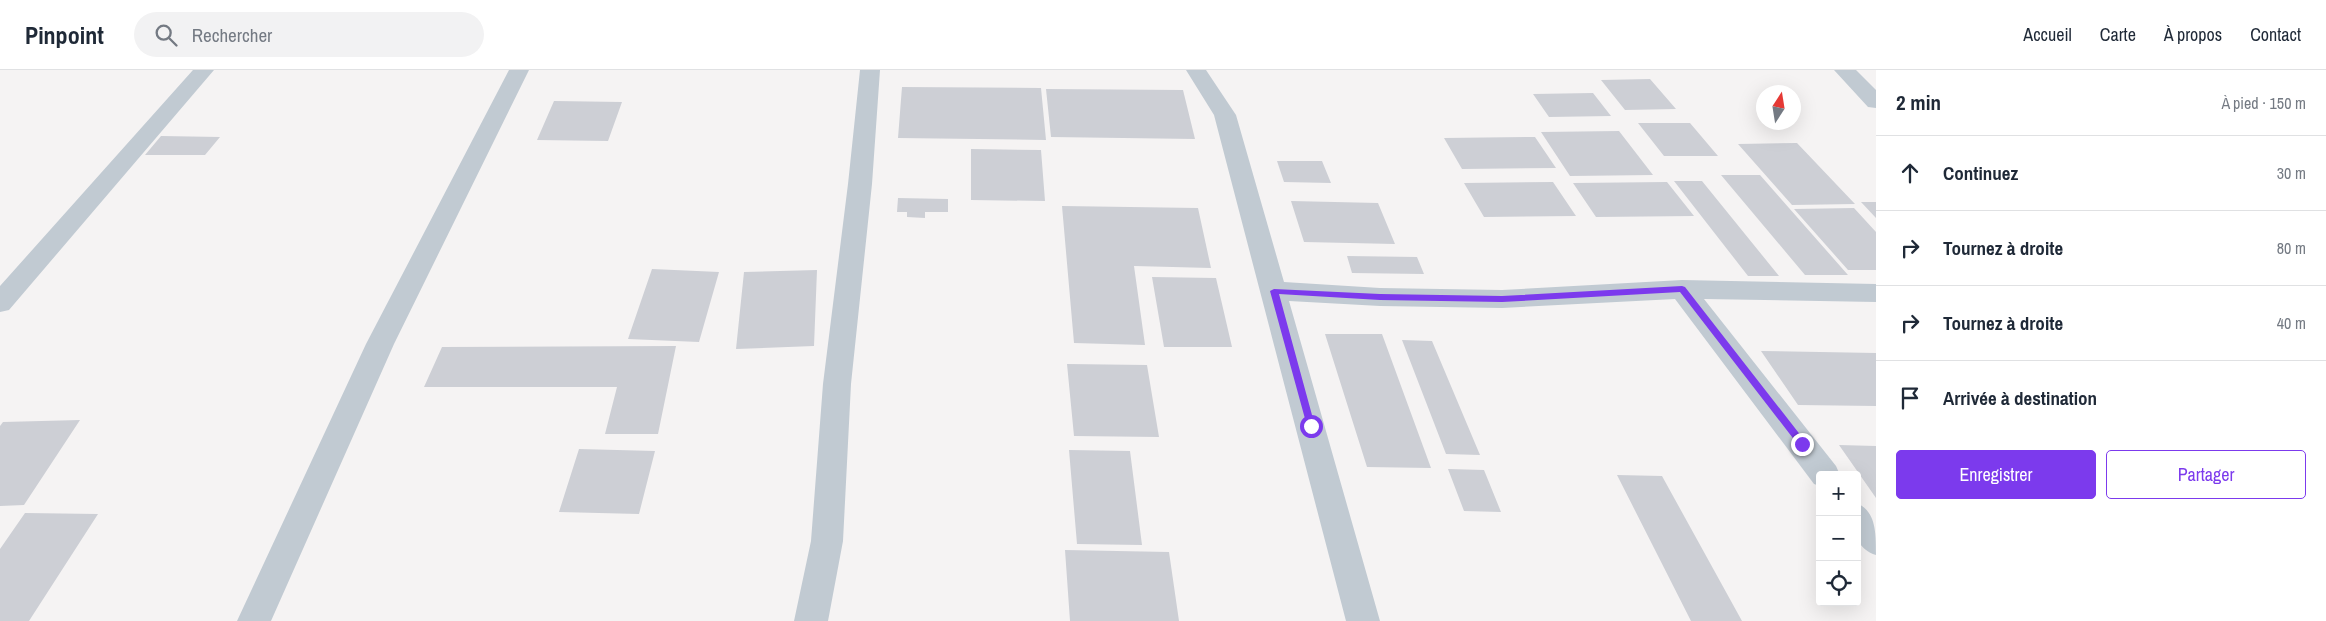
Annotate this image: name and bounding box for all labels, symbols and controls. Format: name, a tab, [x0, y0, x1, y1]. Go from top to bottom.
search box	[134, 12, 484, 57]
text: Pinpoint	[25, 19, 104, 51]
icon: search	[152, 21, 180, 49]
text: Rechercher	[192, 22, 272, 48]
text: Accueil	[2023, 22, 2072, 47]
text: Carte	[2100, 22, 2136, 47]
text: À propos	[2164, 22, 2222, 47]
text: Contact	[2250, 22, 2301, 47]
north arrow	[1756, 85, 1801, 130]
text: 2 min	[1896, 88, 1941, 117]
text: À pied · 150 m	[2221, 92, 2306, 114]
icon: ahead	[1896, 159, 1924, 187]
text: Continuez	[1943, 160, 2018, 186]
text: 30 m	[2277, 162, 2306, 184]
icon: right	[1896, 234, 1924, 262]
text: Tournez à droite	[1943, 235, 2063, 261]
text: 80 m	[2277, 237, 2306, 259]
icon: right	[1896, 309, 1924, 337]
text: Tournez à droite	[1943, 310, 2063, 336]
text: 40 m	[2277, 312, 2306, 334]
icon: arrive	[1896, 384, 1924, 412]
text: Arrivée à destination	[1943, 385, 2097, 411]
route start	[1300, 415, 1323, 438]
route end	[1791, 433, 1814, 456]
button: Enregistrer	[1896, 450, 2096, 499]
button: Partager	[2106, 450, 2306, 499]
map controls	[1816, 471, 1861, 606]
button: +	[1816, 471, 1861, 516]
button: −	[1816, 516, 1861, 561]
button: locate	[1816, 561, 1861, 606]

